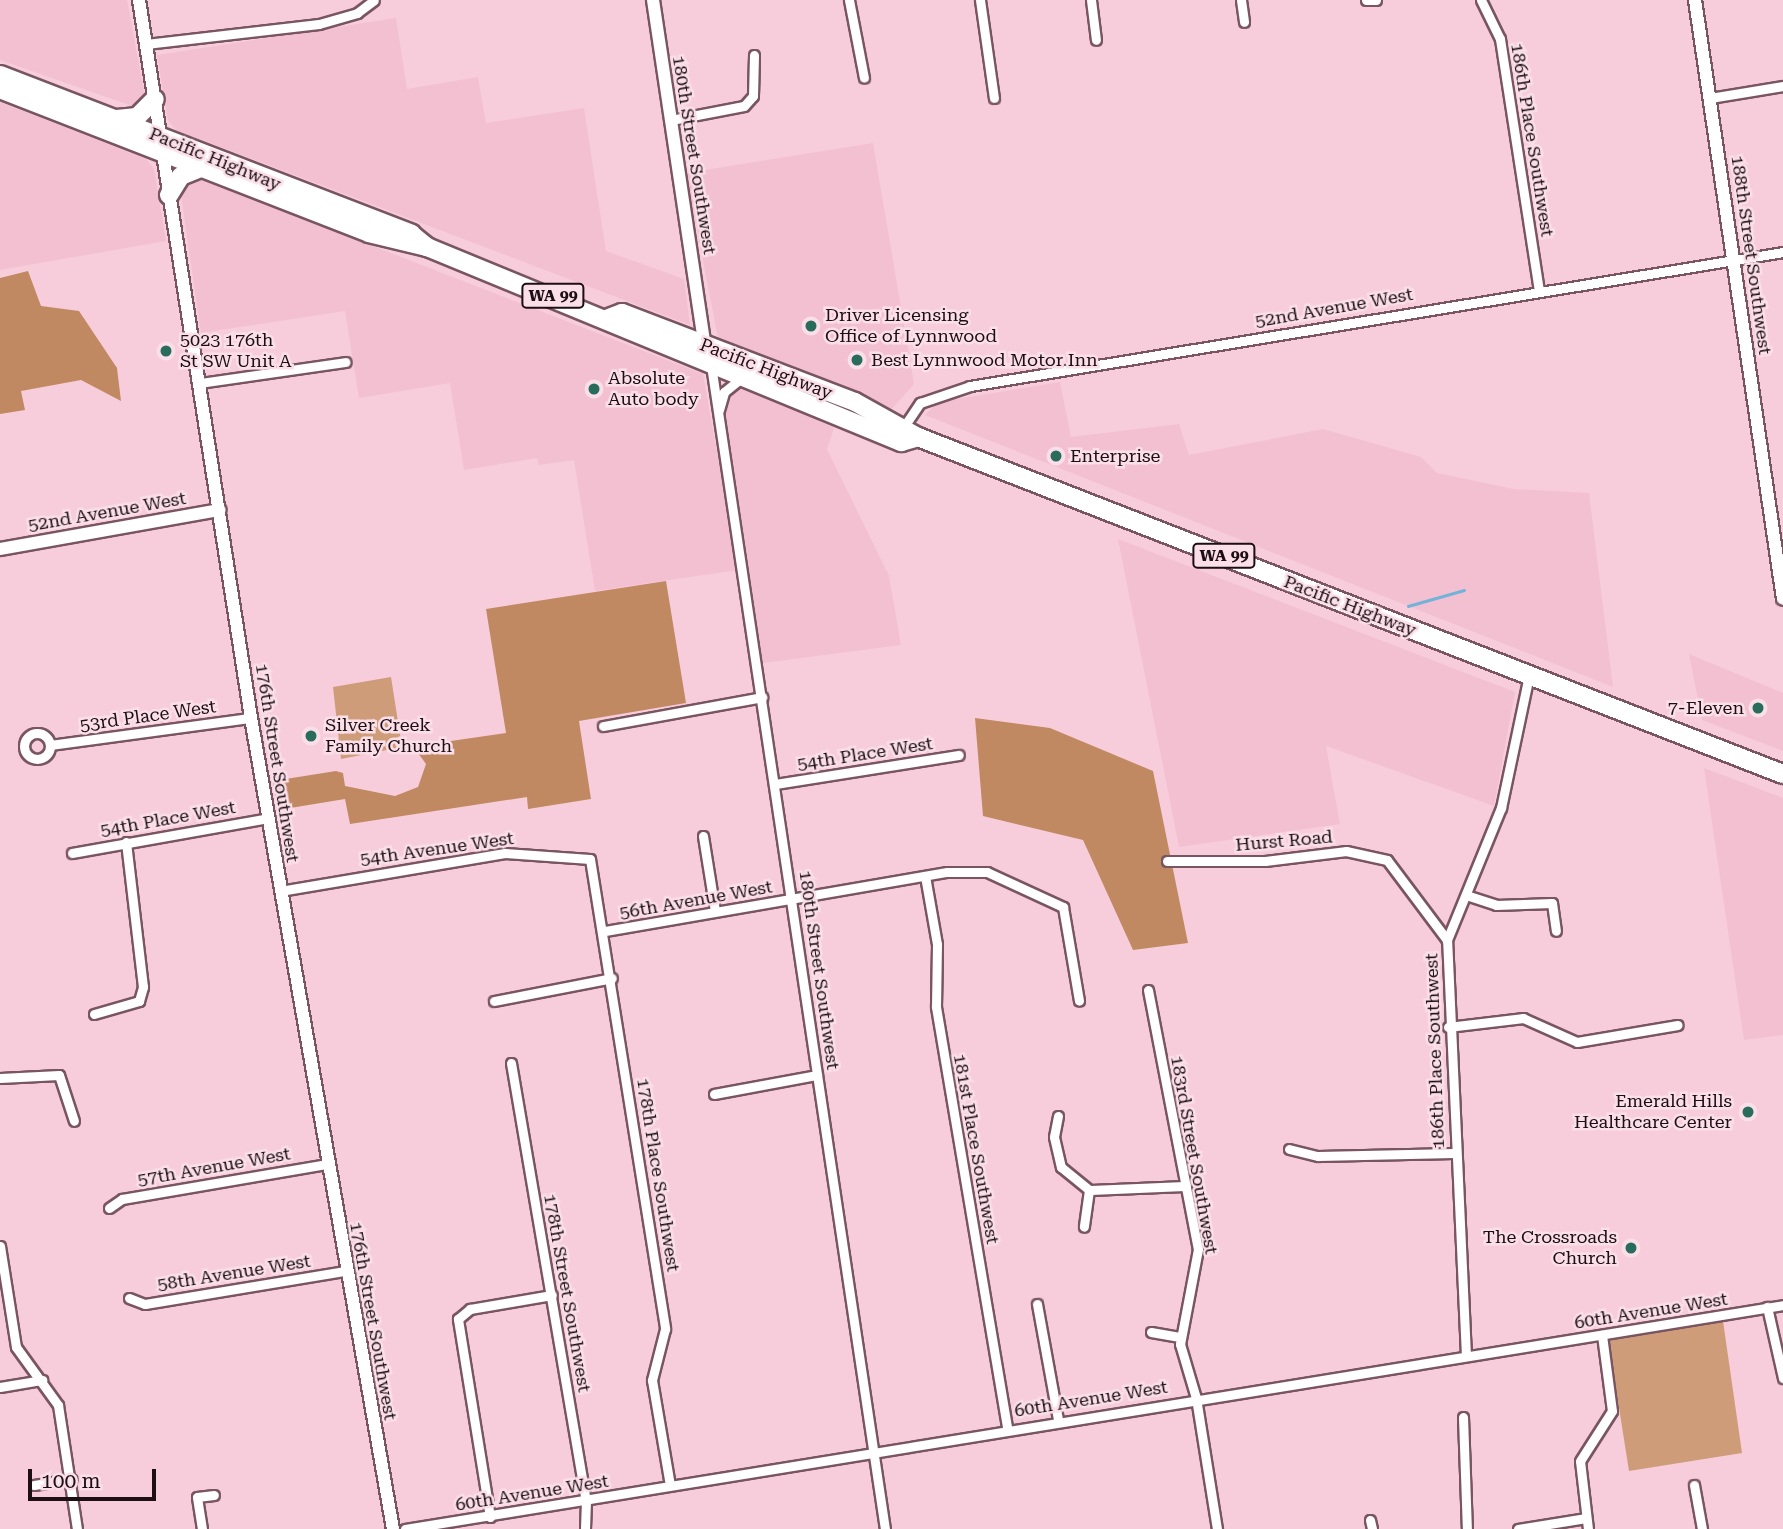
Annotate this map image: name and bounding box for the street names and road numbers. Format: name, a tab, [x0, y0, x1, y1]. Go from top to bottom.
street label: 186th Place Southwest	[1506, 42, 1558, 238]
street label: 180th Street Southwest	[668, 54, 720, 256]
street label: Pacific Highway	[146, 123, 284, 195]
street label: 188th Street Southwest	[1726, 154, 1776, 356]
road number: WA 99	[520, 284, 586, 308]
street label: 52nd Avenue West	[1254, 284, 1414, 332]
street label: Pacific Highway	[697, 334, 835, 404]
street label: 52nd Avenue West	[27, 488, 187, 536]
road number: WA 99	[1191, 544, 1257, 568]
street label: Pacific Highway	[1281, 571, 1419, 641]
street label: 176th Street Southwest	[251, 662, 303, 864]
street label: 53rd Place West	[79, 696, 217, 736]
street label: 54th Place West	[796, 733, 934, 775]
street label: 54th Place West	[99, 796, 237, 842]
street label: Hurst Road	[1234, 826, 1334, 856]
street label: 54th Avenue West	[359, 828, 515, 870]
street label: 180th Street Southwest	[794, 869, 844, 1071]
street label: 56th Avenue West	[618, 876, 774, 924]
street label: 186th Place Southwest	[1421, 953, 1449, 1149]
street label: 181st Place Southwest	[949, 1052, 1003, 1246]
street label: 183rd Street Southwest	[1166, 1054, 1222, 1256]
street label: 178th Place Southwest	[632, 1077, 684, 1273]
street label: 57th Avenue West	[136, 1143, 292, 1191]
street label: 178th Street Southwest	[539, 1192, 595, 1394]
street label: 176th Street Southwest	[345, 1220, 401, 1422]
street label: 58th Avenue West	[156, 1250, 312, 1296]
street label: 60th Avenue West	[1573, 1288, 1729, 1334]
street label: 60th Avenue West	[1013, 1376, 1169, 1422]
street label: 60th Avenue West	[454, 1470, 610, 1516]

